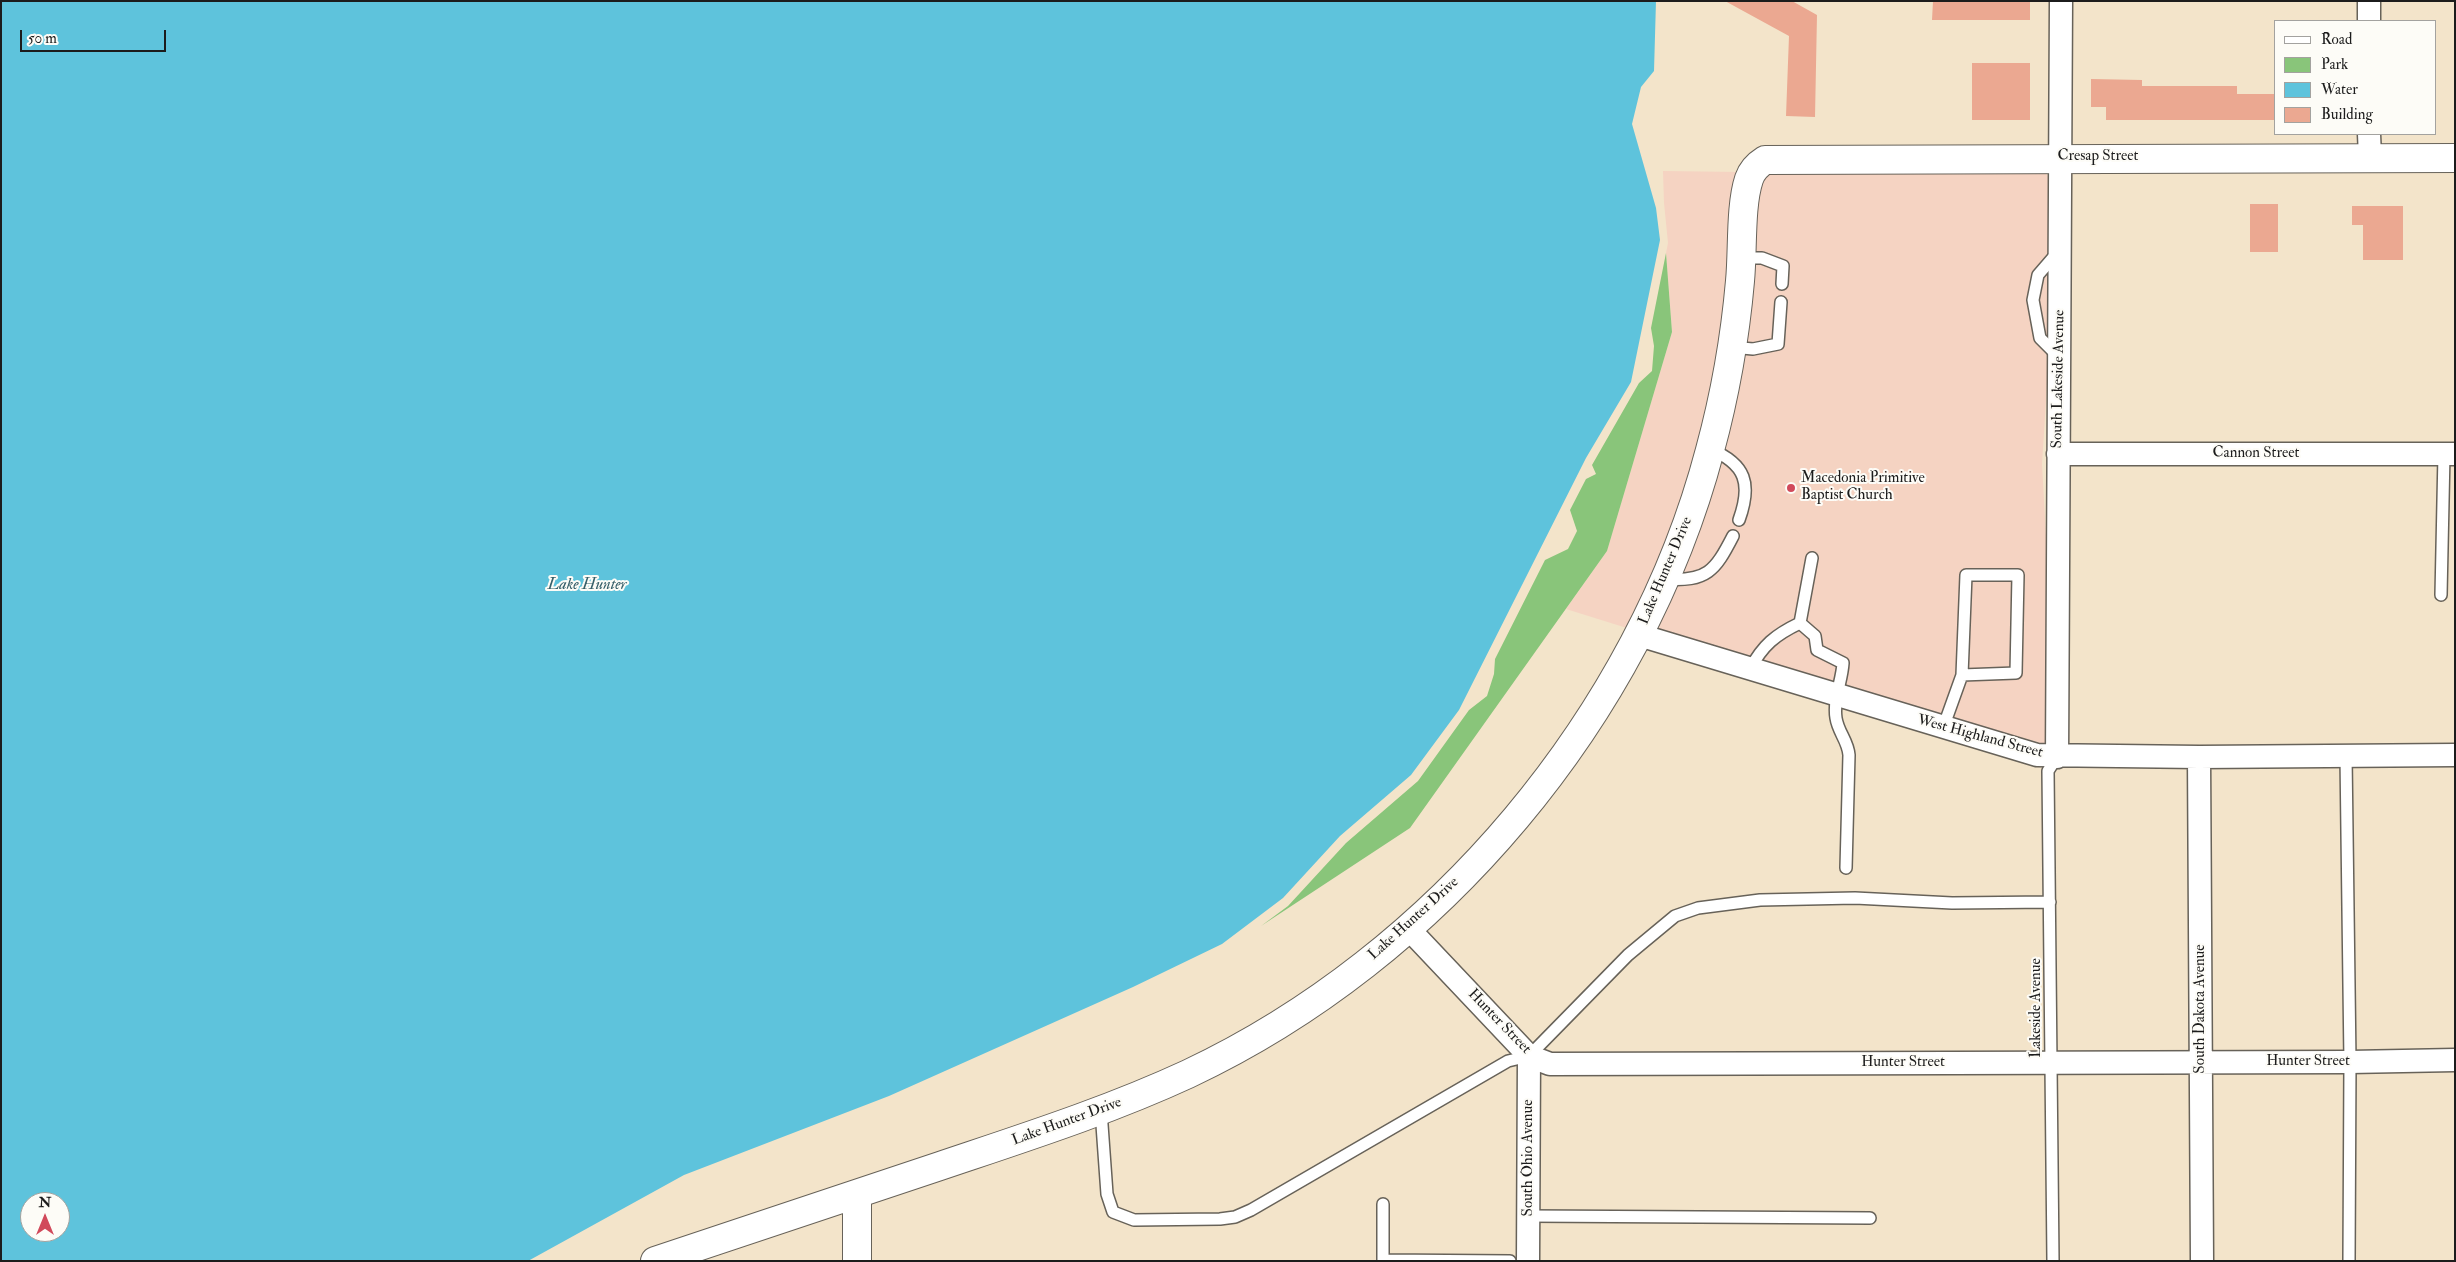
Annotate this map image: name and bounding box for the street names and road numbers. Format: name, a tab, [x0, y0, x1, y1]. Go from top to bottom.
street label: Cresap Street	[2058, 148, 2138, 166]
street label: South Lakeside Avenue	[2049, 309, 2069, 449]
street label: Cannon Street	[2213, 445, 2299, 463]
street label: Lake Hunter Drive	[1635, 514, 1697, 628]
street label: West Highland Street	[1915, 712, 2045, 762]
street label: Lake Hunter Drive	[1365, 874, 1463, 964]
street label: South Dakota Avenue	[2192, 944, 2210, 1074]
street label: Lakeside Avenue	[2028, 958, 2046, 1058]
street label: Hunter Street	[1463, 986, 1535, 1058]
street label: Hunter Street	[2266, 1053, 2350, 1071]
street label: Hunter Street	[1861, 1054, 1945, 1072]
street label: Lake Hunter Drive	[1010, 1094, 1124, 1150]
street label: South Ohio Avenue	[1520, 1100, 1538, 1216]

